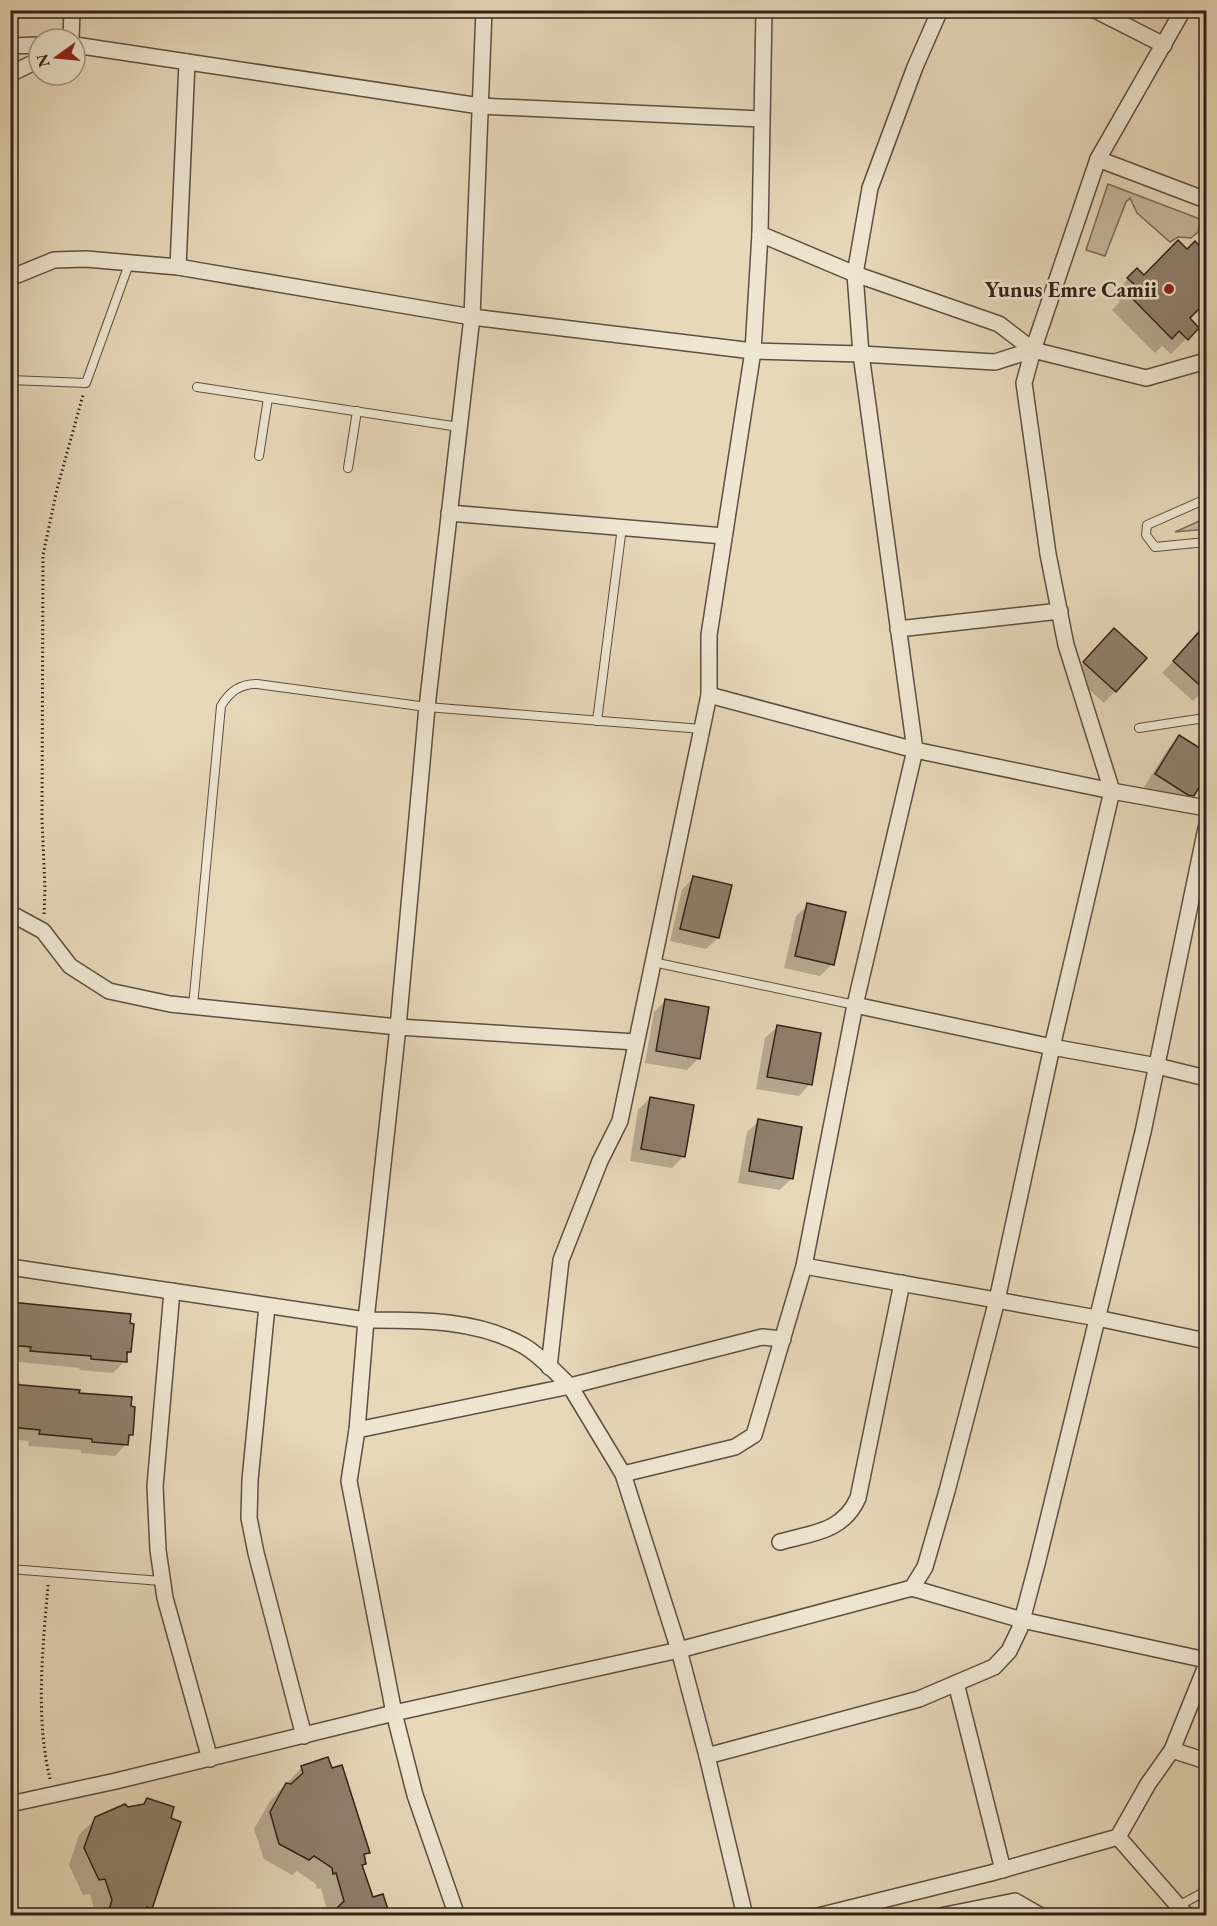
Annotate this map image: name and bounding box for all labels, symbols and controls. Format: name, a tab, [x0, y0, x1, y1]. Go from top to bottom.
north arrow	[27, 27, 87, 87]
text: N	[31, 52, 55, 70]
place label: Yunus Emre Camii	[985, 275, 1157, 304]
marker: Yunus Emre Camii	[1162, 282, 1176, 296]

